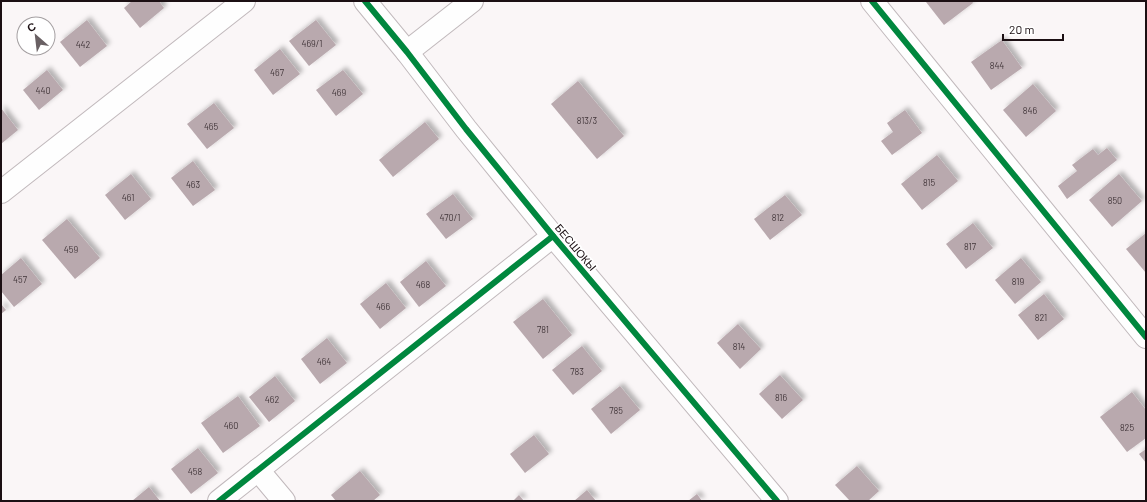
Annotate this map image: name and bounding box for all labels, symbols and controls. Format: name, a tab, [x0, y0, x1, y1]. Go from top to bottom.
north arrow	[16, 16, 56, 56]
scale bar	[1003, 16, 1063, 42]
text: С	[25, 19, 38, 34]
text: 20 m	[1009, 22, 1035, 36]
house number: 469/1	[301, 38, 323, 49]
house number: 442	[76, 39, 91, 50]
house number: 844	[990, 60, 1004, 71]
house number: 467	[270, 67, 285, 78]
house number: 440	[35, 85, 51, 96]
house number: 469	[332, 87, 346, 98]
house number: 846	[1023, 105, 1037, 116]
house number: 813/3	[577, 115, 598, 126]
house number: 465	[204, 121, 218, 132]
house number: 815	[923, 177, 935, 188]
house number: 463	[186, 179, 200, 190]
house number: 461	[122, 192, 134, 203]
house number: 850	[1108, 195, 1122, 206]
house number: 470/1	[440, 212, 460, 223]
house number: 812	[772, 212, 784, 223]
street label: БЕСШОКЫ	[553, 221, 599, 273]
house number: 817	[964, 241, 977, 252]
house number: 459	[64, 244, 78, 255]
house number: 457	[13, 274, 28, 285]
house number: 819	[1012, 276, 1024, 287]
house number: 468	[416, 279, 430, 290]
house number: 466	[376, 301, 390, 312]
house number: 821	[1035, 312, 1047, 323]
house number: 781	[537, 324, 549, 335]
house number: 814	[733, 341, 745, 352]
house number: 464	[317, 356, 331, 367]
house number: 783	[570, 366, 584, 377]
house number: 816	[775, 392, 787, 403]
house number: 462	[265, 394, 279, 405]
house number: 785	[609, 405, 623, 416]
house number: 460	[224, 420, 238, 431]
house number: 825	[1120, 422, 1134, 433]
house number: 458	[188, 466, 202, 477]

